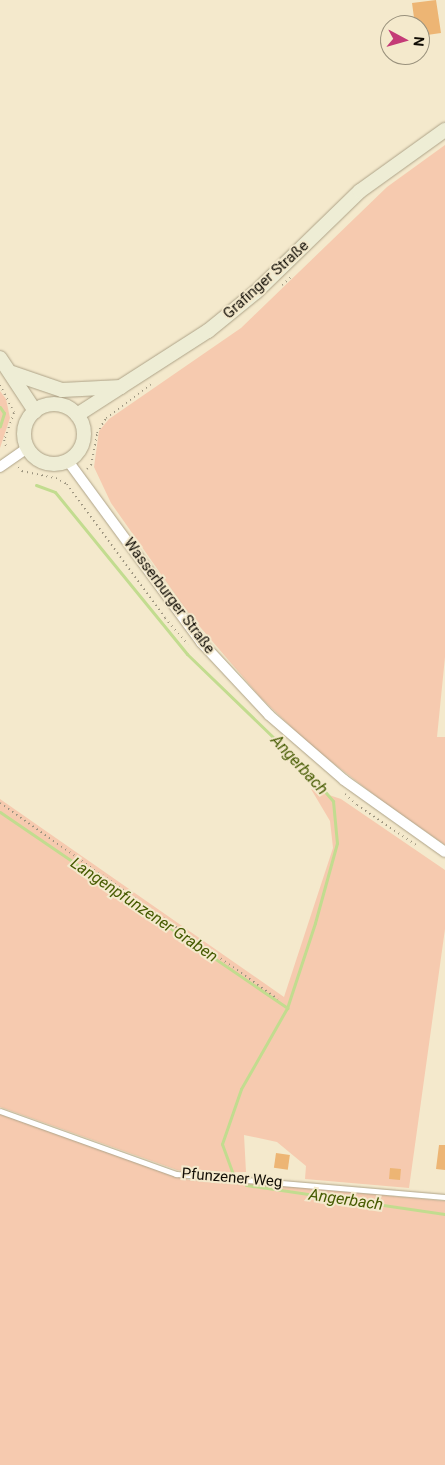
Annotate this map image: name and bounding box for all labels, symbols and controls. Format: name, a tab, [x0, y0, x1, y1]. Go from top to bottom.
north arrow	[380, 15, 430, 65]
text: N	[410, 36, 427, 47]
street label: Grafinger Straße	[220, 237, 312, 323]
street label: Wasserburger Straße	[120, 535, 218, 657]
water label: Angerbach	[266, 731, 332, 799]
water label: Langenpfunzener Graben	[67, 854, 221, 966]
street label: Pfunzener Weg	[181, 1165, 283, 1191]
water label: Angerbach	[308, 1185, 384, 1215]

